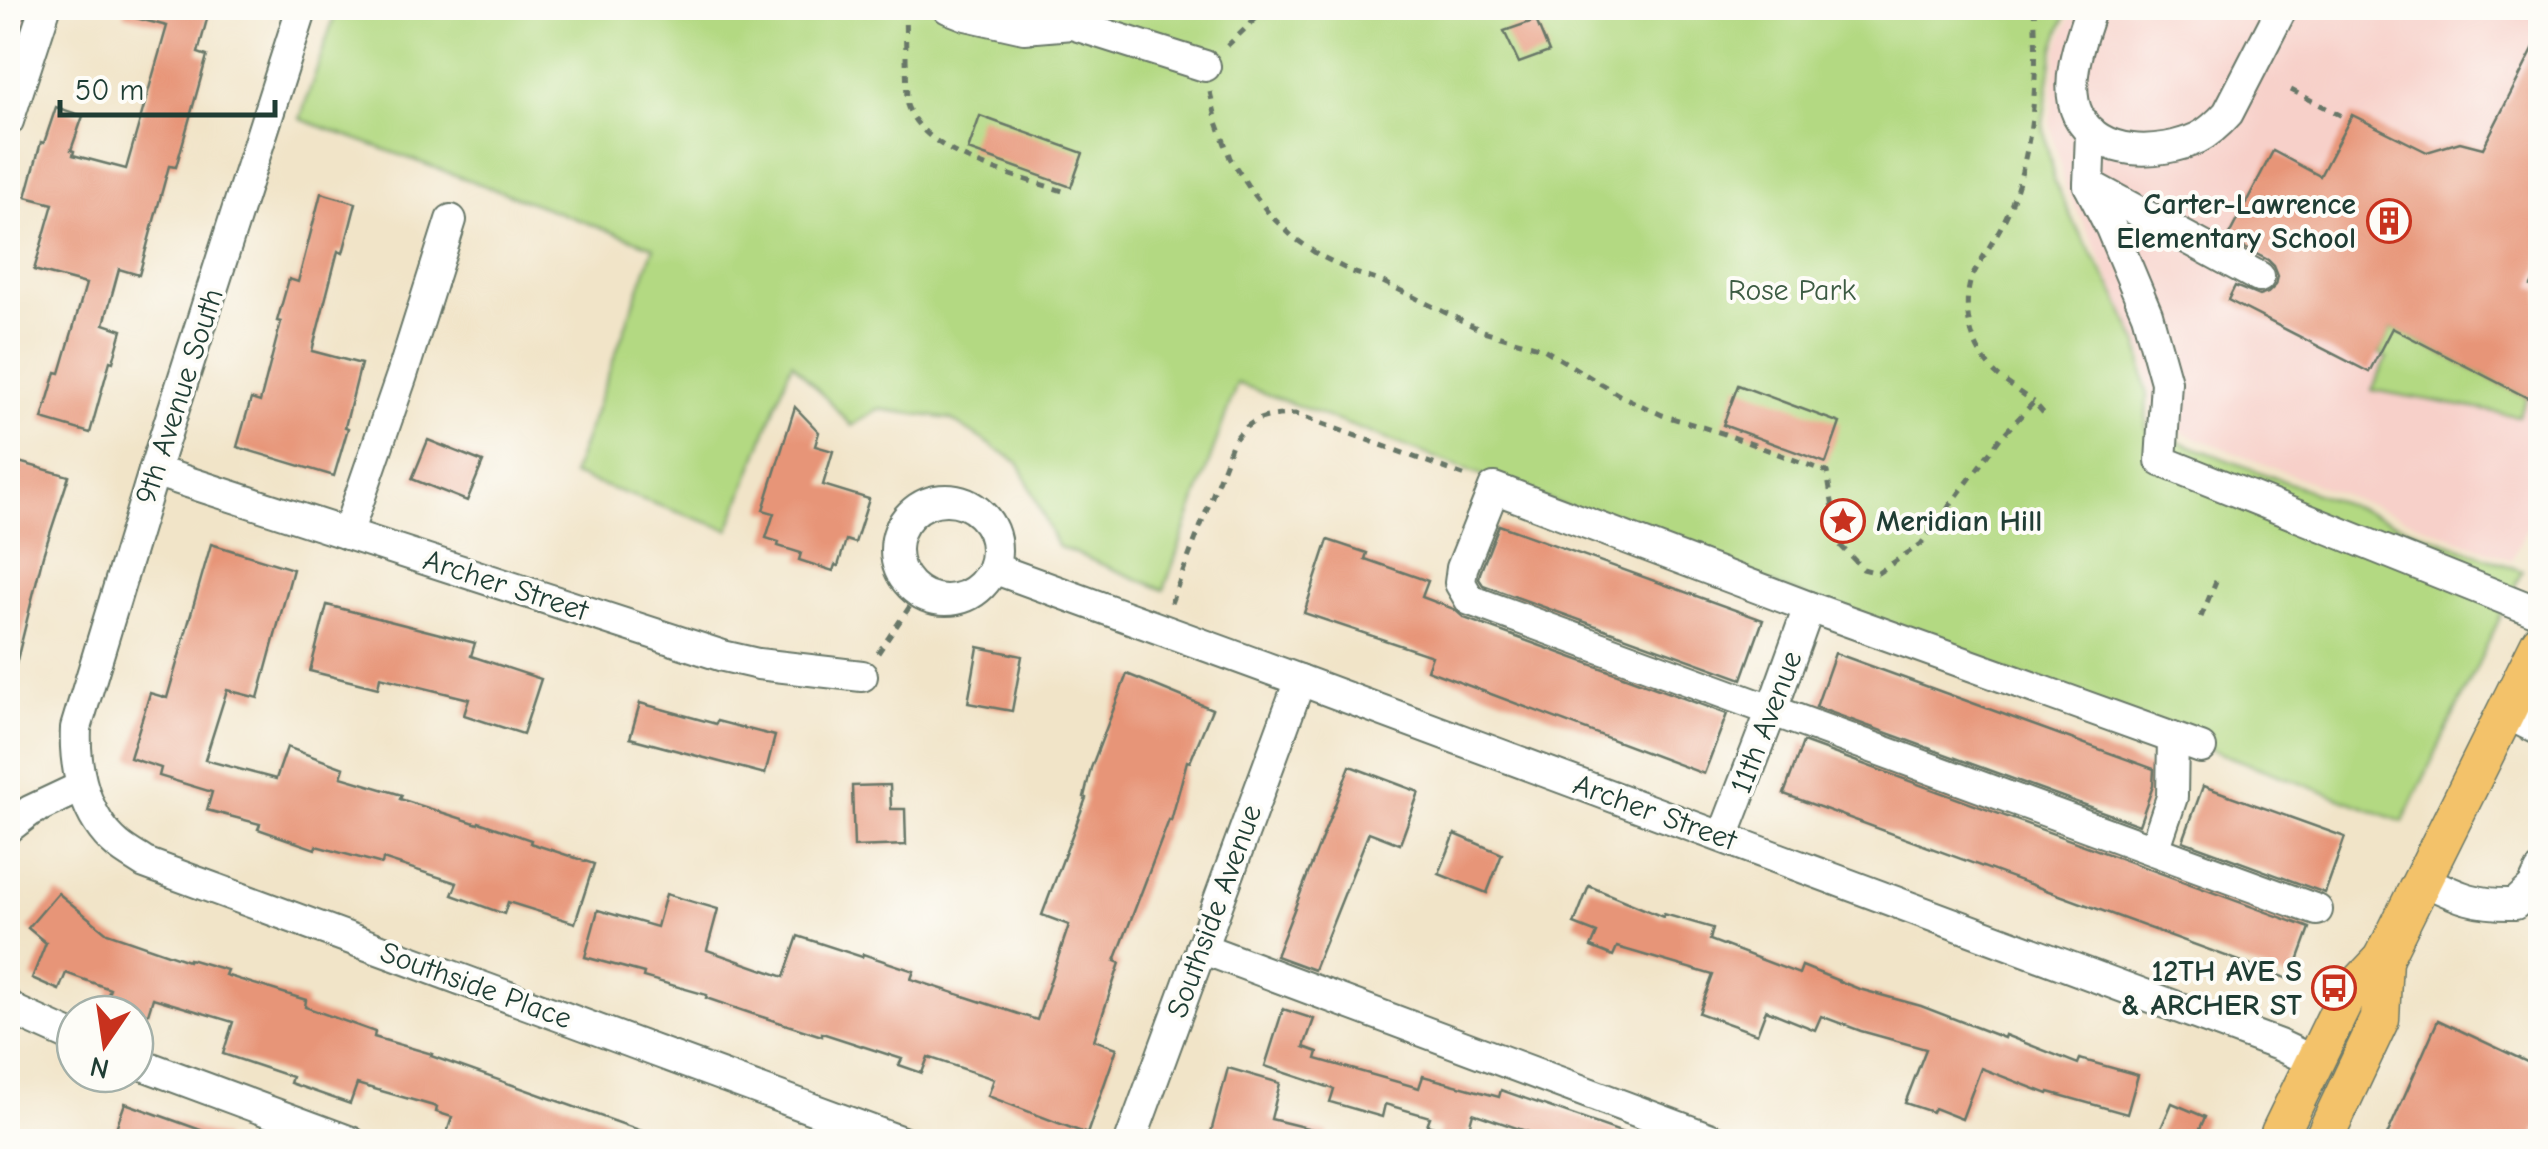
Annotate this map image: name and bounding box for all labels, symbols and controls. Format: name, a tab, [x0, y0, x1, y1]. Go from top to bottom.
scale bar	[60, 55, 275, 117]
text: 50 m	[75, 73, 144, 108]
place label: Carter-Lawrence Elementary School	[2116, 187, 2356, 256]
building icon: Carter-Lawrence Elementary School	[2366, 198, 2412, 244]
park label: Rose Park	[1728, 273, 1857, 308]
street label: 9th Avenue South	[128, 284, 231, 508]
place icon: Meridian Hill	[1820, 498, 1866, 544]
place label: Meridian Hill	[1876, 504, 2042, 539]
street label: Archer Street	[419, 542, 594, 629]
street label: 11th Avenue	[1723, 646, 1810, 798]
street label: Archer Street	[1568, 767, 1743, 859]
street label: Southside Avenue	[1160, 800, 1269, 1022]
street label: Southside Place	[375, 935, 576, 1036]
place label: 12TH AVE S & ARCHER ST	[2121, 954, 2302, 1023]
bus stop icon: 12TH AVE S & ARCHER ST	[2311, 965, 2357, 1011]
north arrow	[55, 994, 155, 1094]
text: N	[87, 1050, 112, 1085]

